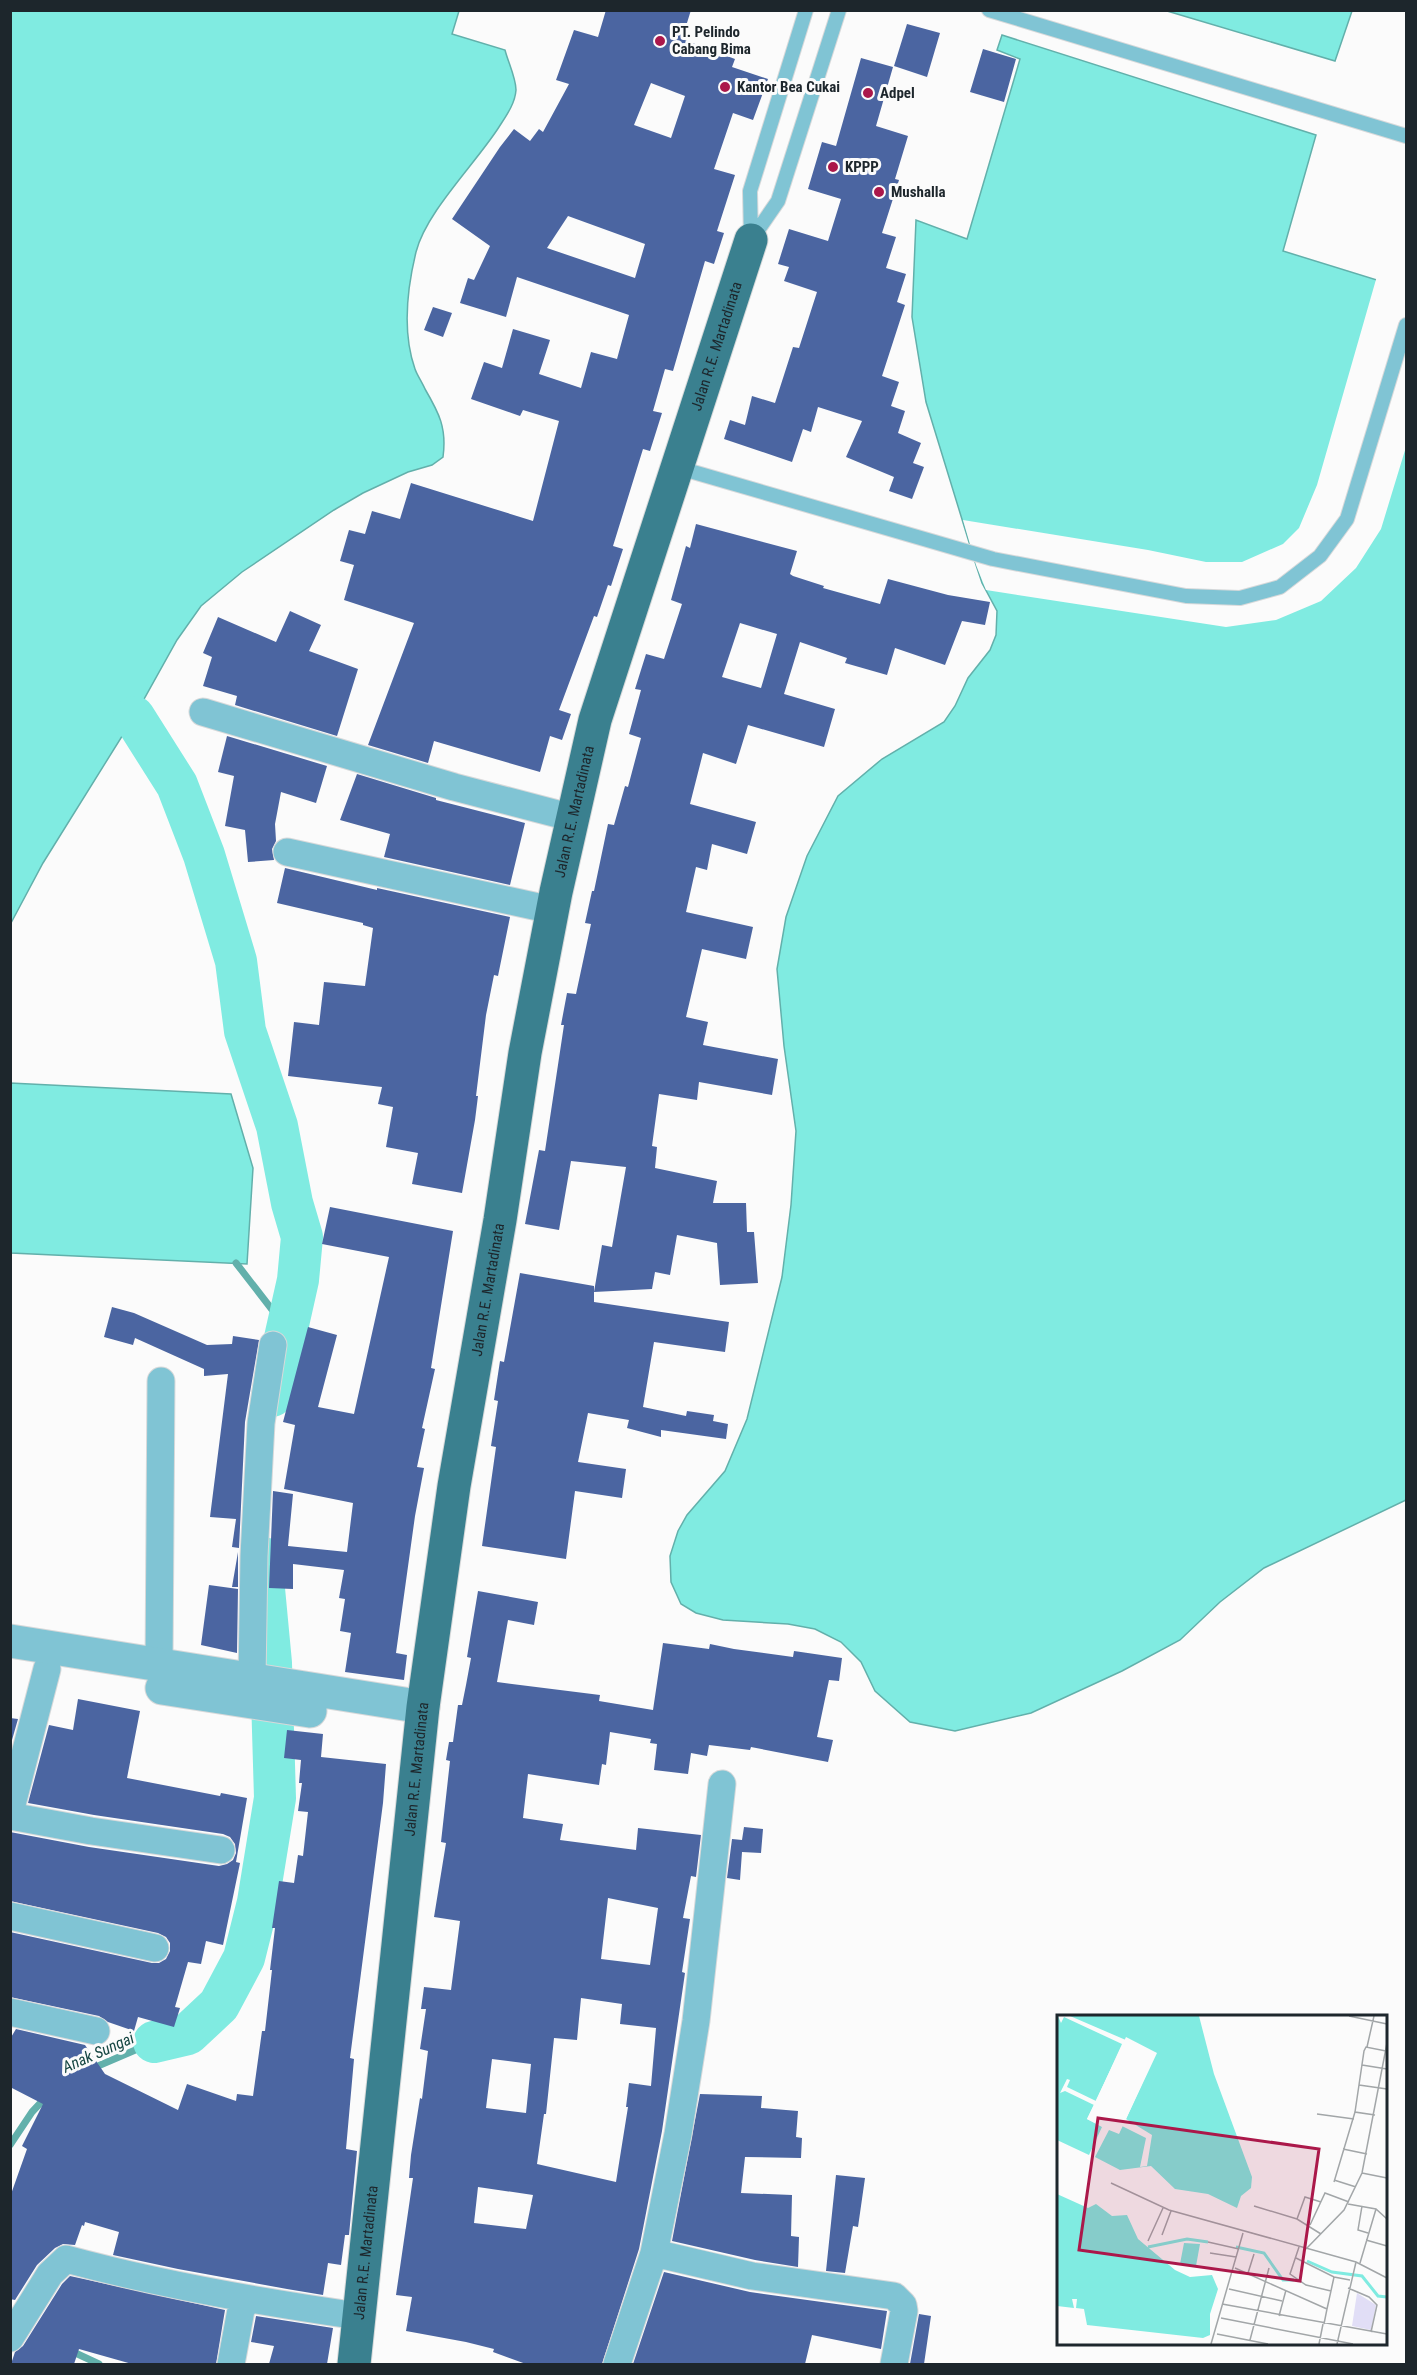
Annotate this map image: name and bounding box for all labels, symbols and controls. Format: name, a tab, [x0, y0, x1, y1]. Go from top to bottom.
place label: PT. Pelindo Cabang Bima	[672, 23, 751, 58]
marker: PT. Pelindo Cabang Bima	[653, 34, 667, 48]
place label: Kantor Bea Cukai	[737, 78, 840, 96]
marker: Kantor Bea Cukai	[718, 80, 732, 94]
place label: Adpel	[880, 84, 915, 102]
marker: Adpel	[861, 86, 875, 100]
place label: KPPP	[845, 158, 879, 176]
marker: KPPP	[826, 160, 840, 174]
place label: Mushalla	[891, 183, 946, 201]
marker: Mushalla	[872, 185, 886, 199]
street label: Jalan R.E. Martadinata	[687, 279, 746, 413]
street label: Jalan R.E. Martadinata	[551, 744, 598, 879]
street label: Jalan R.E. Martadinata	[468, 1222, 508, 1358]
street label: Jalan R.E. Martadinata	[400, 1701, 433, 1837]
inset map	[1057, 2015, 1387, 2345]
water label: Anak Sungai	[59, 2028, 137, 2077]
street label: Jalan R.E. Martadinata	[350, 2185, 382, 2321]

